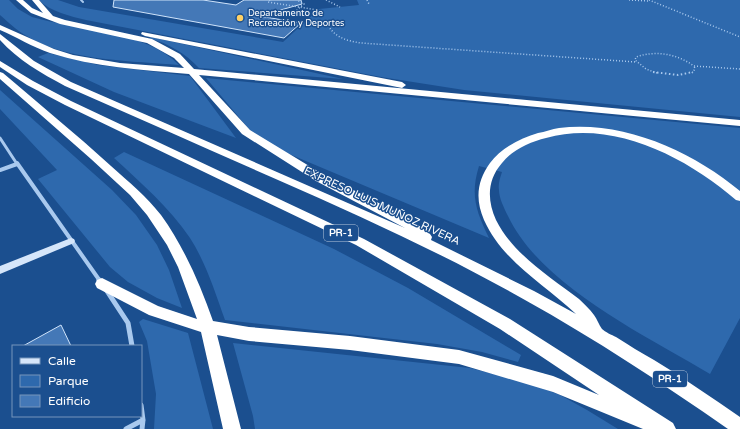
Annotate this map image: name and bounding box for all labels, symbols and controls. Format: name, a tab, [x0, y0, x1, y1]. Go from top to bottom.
place label: Departamento de Recreación y Deportes	[248, 8, 344, 29]
marker: Departamento de Recreación y Deportes	[235, 13, 245, 23]
street label: EXPRESO LUIS MUÑOZ RIVERA	[302, 164, 462, 248]
road number: PR-1	[324, 225, 358, 241]
legend	[12, 345, 142, 417]
text: Calle	[48, 354, 76, 368]
road number: PR-1	[653, 371, 687, 387]
text: Parque	[48, 374, 89, 388]
text: Edificio	[48, 394, 90, 408]

